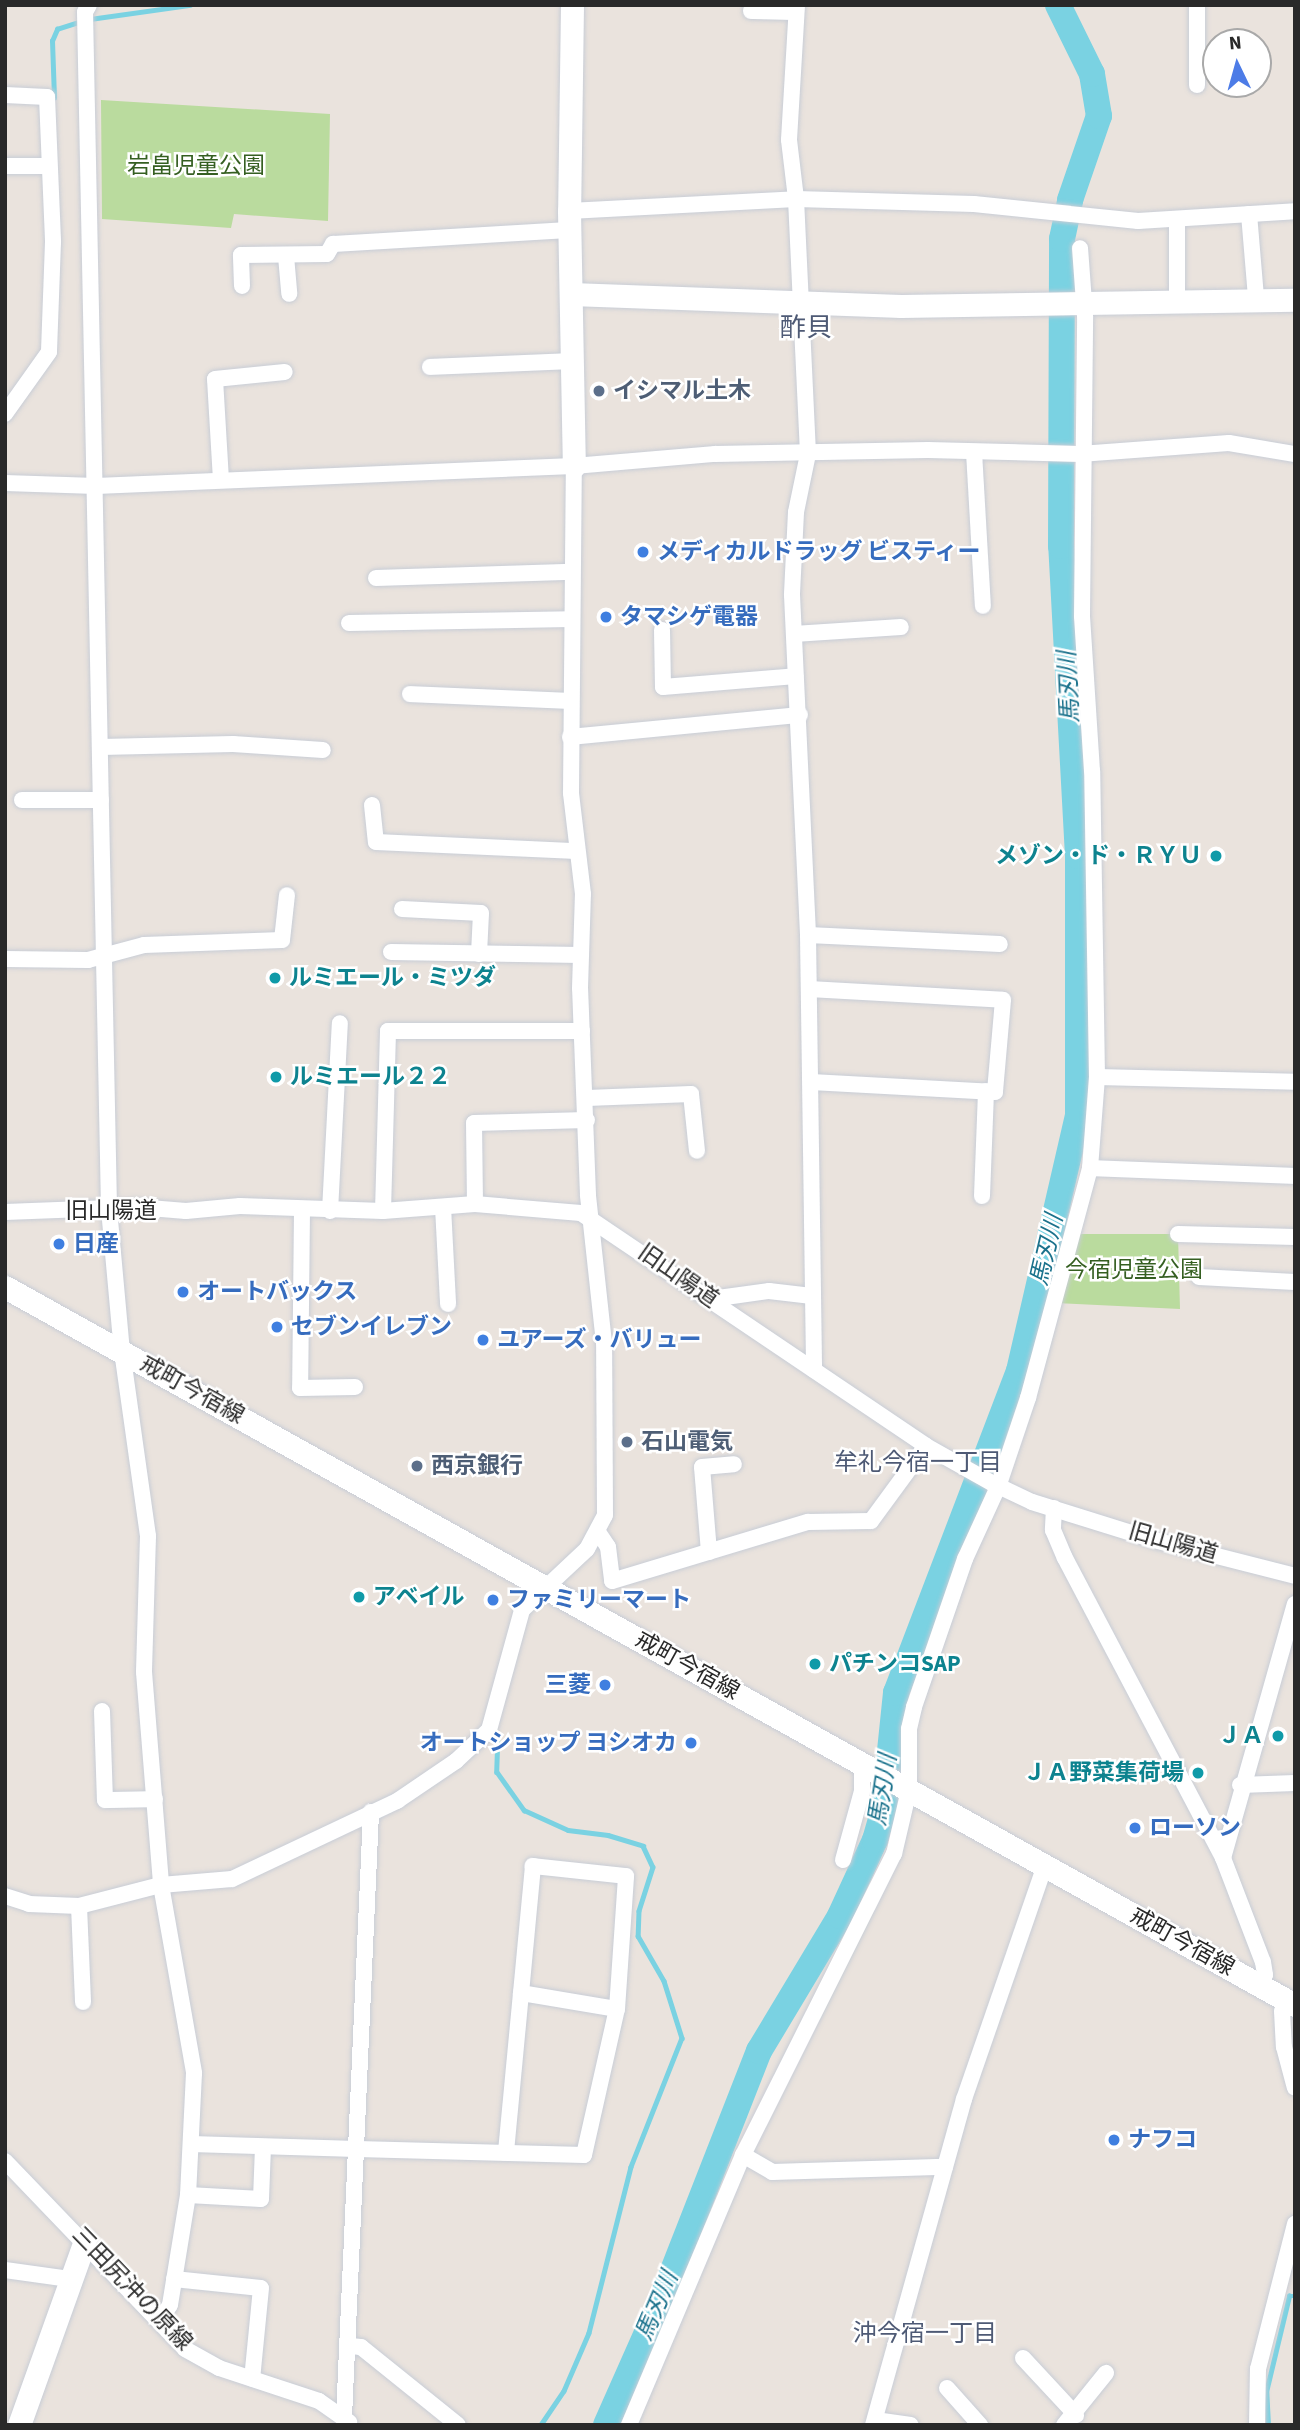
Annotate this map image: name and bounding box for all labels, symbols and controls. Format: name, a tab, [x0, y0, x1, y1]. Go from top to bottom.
north arrow	[1202, 28, 1272, 98]
text: N	[1228, 30, 1243, 58]
park label: 岩畠児童公園	[127, 152, 265, 180]
district label: 酢貝	[780, 312, 832, 344]
place label: イシマル土木	[613, 377, 751, 405]
marker: イシマル土木	[591, 383, 607, 399]
place label: メディカルドラッグ ビスティー	[657, 538, 984, 566]
marker: メディカルドラッグ ビスティー	[635, 544, 651, 560]
place label: タマシゲ電器	[620, 603, 758, 631]
marker: タマシゲ電器	[598, 609, 614, 625]
water label: 馬刃川	[1053, 650, 1085, 724]
place label: メゾン・ド・ＲＹＵ	[995, 842, 1202, 870]
marker: メゾン・ド・ＲＹＵ	[1208, 848, 1224, 864]
place label: ルミエール・ミツダ	[289, 964, 496, 992]
marker: ルミエール・ミツダ	[267, 970, 283, 986]
place label: ルミエール２２	[290, 1063, 451, 1091]
marker: ルミエール２２	[268, 1069, 284, 1085]
street label: 旧山陽道	[65, 1197, 157, 1225]
water label: 馬刃川	[1025, 1212, 1069, 1288]
place label: 日産	[73, 1230, 119, 1258]
marker: 日産	[51, 1236, 67, 1252]
street label: 旧山陽道	[632, 1238, 724, 1314]
park label: 今宿児童公園	[1065, 1256, 1203, 1284]
place label: オートバックス	[197, 1278, 358, 1306]
marker: オートバックス	[175, 1284, 191, 1300]
place label: セブンイレブン	[291, 1313, 452, 1341]
marker: セブンイレブン	[269, 1319, 285, 1335]
place label: ユアーズ・バリュー	[497, 1326, 703, 1354]
marker: ユアーズ・バリュー	[475, 1332, 491, 1348]
street label: 戒町今宿線	[135, 1350, 249, 1430]
place label: 石山電気	[641, 1428, 733, 1456]
marker: 石山電気	[619, 1434, 635, 1450]
district label: 牟礼今宿一丁目	[834, 1449, 1002, 1477]
place label: 西京銀行	[431, 1452, 523, 1480]
marker: 西京銀行	[409, 1458, 425, 1474]
street label: 旧山陽道	[1125, 1517, 1221, 1569]
place label: アベイル	[373, 1583, 465, 1611]
place label: ファミリーマート	[507, 1586, 691, 1614]
marker: アベイル	[351, 1589, 367, 1605]
marker: ファミリーマート	[485, 1592, 501, 1608]
street label: 戒町今宿線	[630, 1626, 744, 1706]
place label: パチンコSAP	[829, 1650, 961, 1678]
marker: パチンコSAP	[807, 1656, 823, 1672]
place label: 三菱	[545, 1671, 591, 1699]
marker: 三菱	[597, 1677, 613, 1693]
place label: ＪＡ	[1218, 1722, 1264, 1750]
marker: ＪＡ	[1270, 1728, 1286, 1744]
place label: オートショップ ヨシオカ	[419, 1729, 677, 1757]
marker: オートショップ ヨシオカ	[683, 1735, 699, 1751]
water label: 馬刃川	[863, 1752, 903, 1828]
place label: ＪＡ野菜集荷場	[1023, 1759, 1184, 1787]
marker: ＪＡ野菜集荷場	[1190, 1765, 1206, 1781]
place label: ローソン	[1149, 1814, 1241, 1842]
marker: ローソン	[1127, 1820, 1143, 1836]
street label: 戒町今宿線	[1125, 1902, 1239, 1982]
place label: ナフコ	[1128, 2126, 1197, 2154]
marker: ナフコ	[1106, 2132, 1122, 2148]
street label: 三田尻沖の原線	[66, 2222, 198, 2356]
water label: 馬刃川	[630, 2267, 684, 2345]
district label: 沖今宿一丁目	[853, 2320, 997, 2348]

